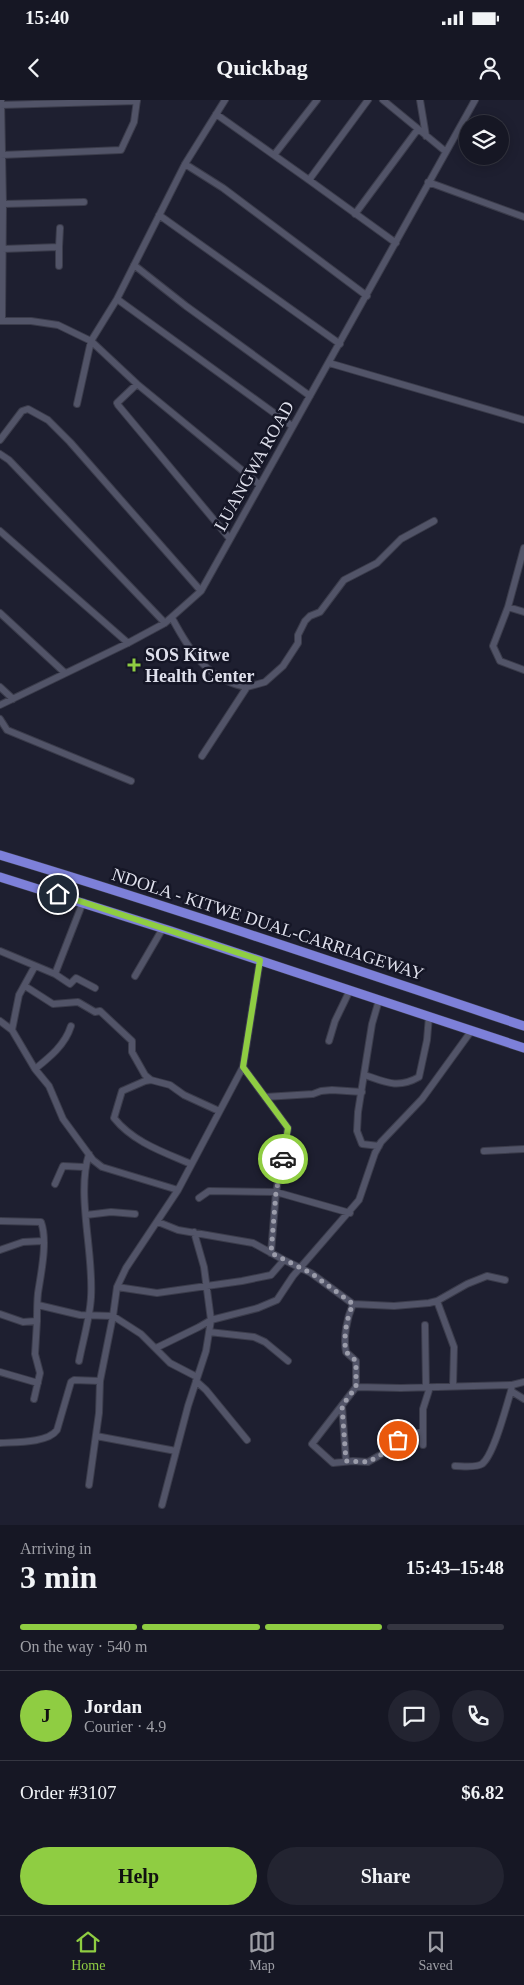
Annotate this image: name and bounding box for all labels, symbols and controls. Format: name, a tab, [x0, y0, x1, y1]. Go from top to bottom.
text: 15:40	[25, 7, 69, 28]
icon: back	[20, 54, 48, 82]
icon: person	[476, 54, 504, 82]
text: Quickbag	[216, 55, 308, 80]
map controls	[459, 115, 509, 165]
button: layers	[459, 115, 509, 165]
street label: LUANGWA ROAD	[210, 398, 298, 534]
place label: SOS Kitwe Health Center	[145, 645, 254, 686]
marker: SOS Kitwe Health Center	[127, 658, 141, 672]
street label: NDOLA - KITWE DUAL-CARRIAGEWAY	[110, 864, 426, 984]
pin	[37, 873, 79, 915]
icon: home	[44, 880, 72, 908]
courier	[258, 1134, 308, 1184]
icon: car	[269, 1145, 297, 1173]
pin	[377, 1419, 419, 1461]
icon: bag	[384, 1426, 412, 1454]
text: Arriving in	[20, 1540, 92, 1557]
text: 15:43–15:48	[406, 1557, 504, 1578]
text: 3 min	[20, 1559, 97, 1595]
text: On the way · 540 m	[20, 1638, 148, 1655]
button: chat	[388, 1690, 440, 1742]
button: phone	[452, 1690, 504, 1742]
text: Jordan	[84, 1696, 142, 1717]
text: J	[41, 1705, 51, 1726]
text: Courier · 4.9	[84, 1718, 166, 1735]
text: Order #3107	[20, 1782, 117, 1803]
text: $6.82	[461, 1782, 504, 1803]
button: Help	[20, 1847, 257, 1905]
button: Share	[267, 1847, 504, 1905]
tab: Home	[71, 1928, 105, 1974]
tab: Map	[248, 1928, 276, 1974]
tab: Saved	[419, 1928, 453, 1974]

